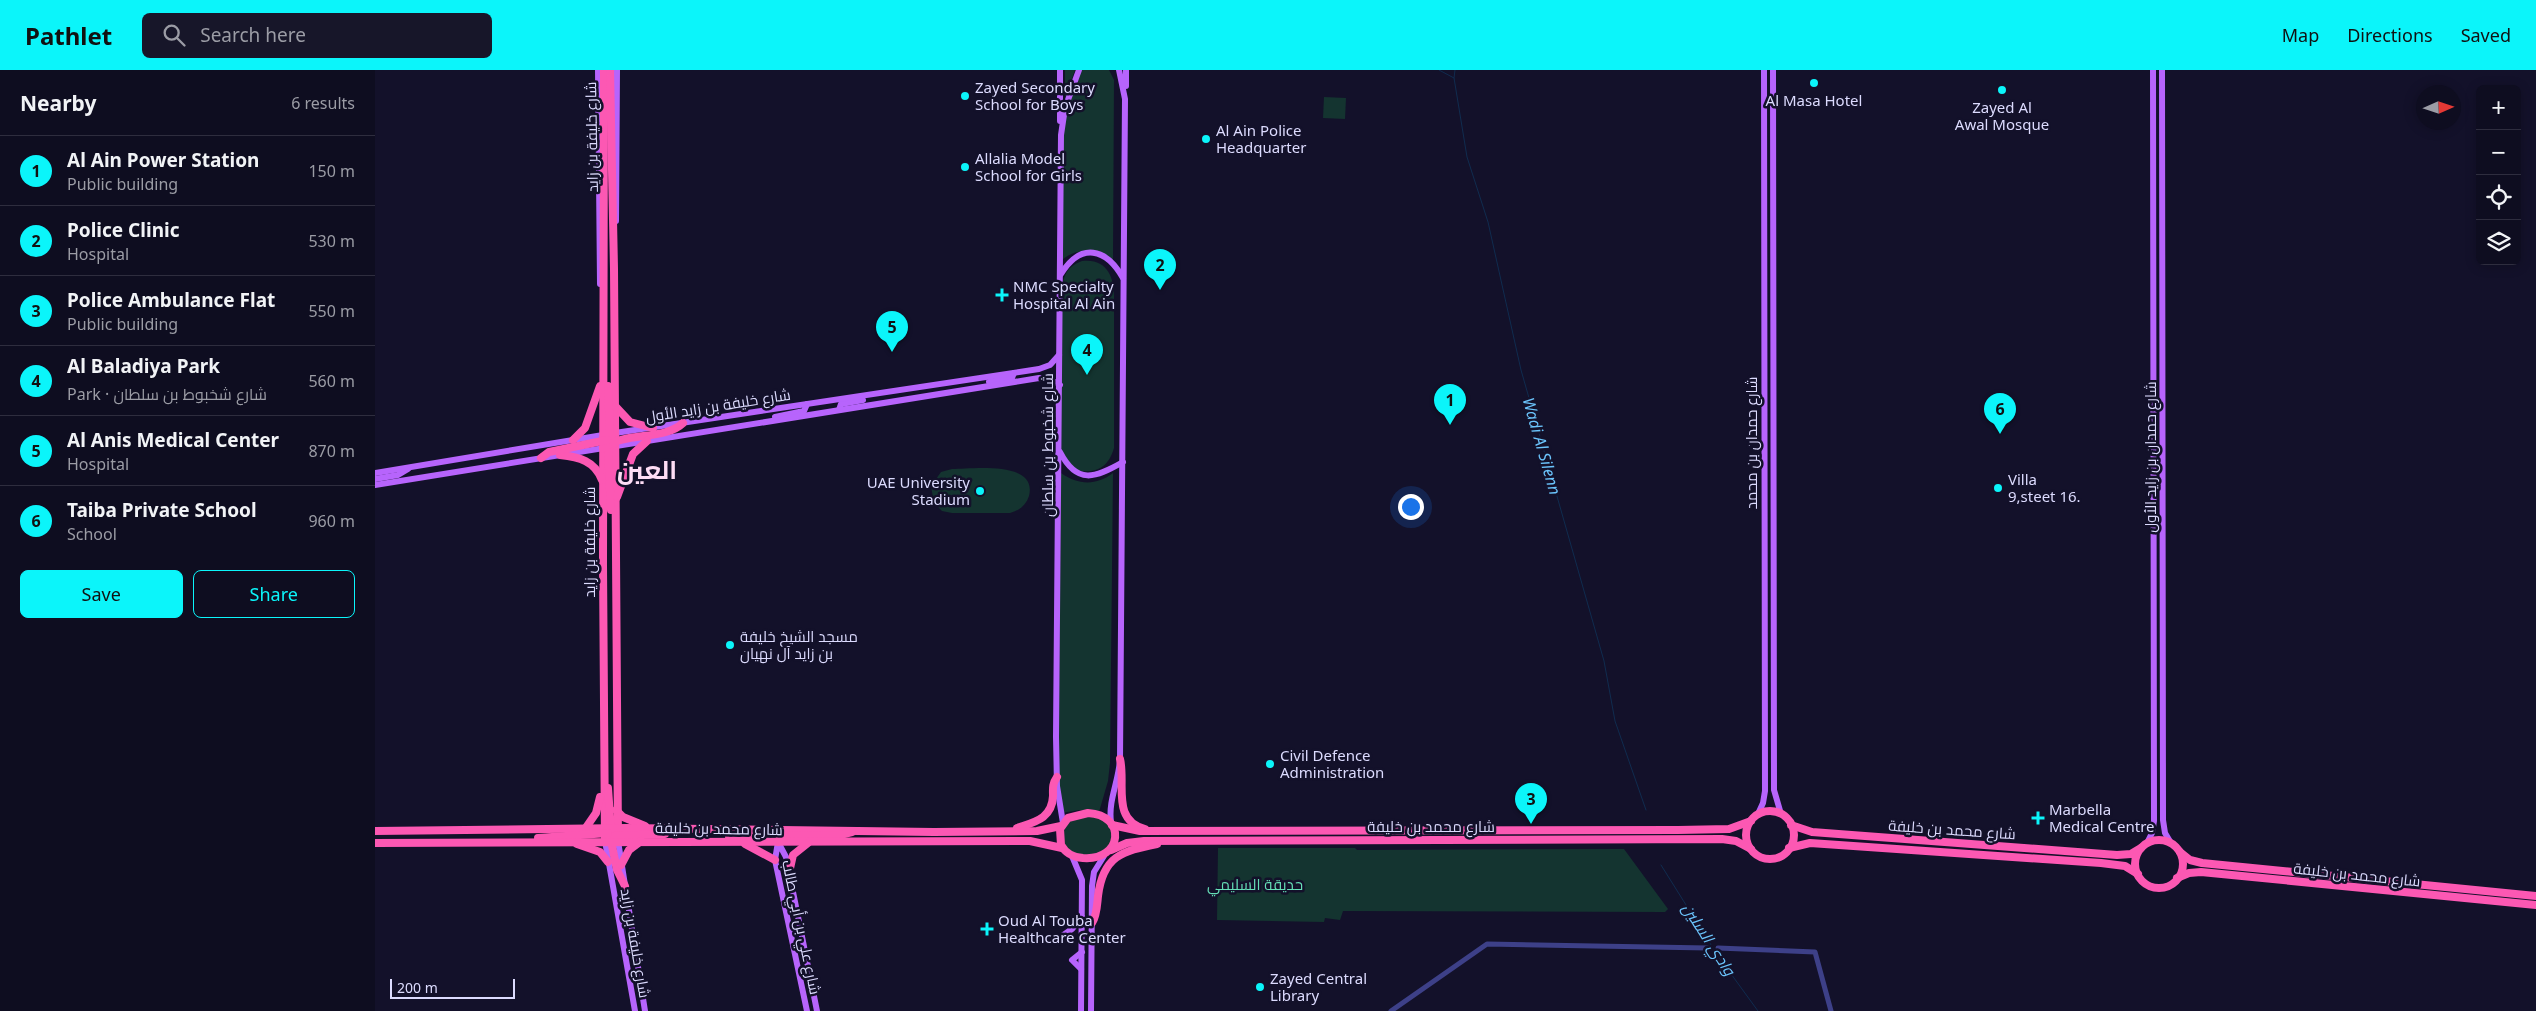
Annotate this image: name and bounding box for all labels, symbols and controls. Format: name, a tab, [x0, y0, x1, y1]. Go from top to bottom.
search box	[142, 13, 492, 58]
text: Pathlet	[25, 19, 112, 52]
icon: search	[160, 21, 188, 49]
text: Search here	[200, 22, 306, 48]
text: Map	[2282, 23, 2319, 47]
text: Directions	[2347, 23, 2433, 47]
text: Saved	[2461, 23, 2511, 47]
place label: Zayed Secondary School for Boys	[975, 77, 1095, 114]
marker: Al Masa Hotel	[1808, 77, 1820, 89]
street label: شارع خليفة بن زايد	[580, 81, 604, 193]
marker: Zayed Al Awal Mosque	[1996, 84, 2008, 96]
north arrow	[2416, 85, 2461, 130]
map controls	[2476, 85, 2521, 265]
button: +	[2476, 85, 2521, 130]
text: Nearby	[20, 89, 96, 117]
marker: Zayed Secondary School for Boys	[959, 90, 971, 102]
place label: Al Masa Hotel	[1766, 90, 1862, 110]
text: 6 results	[291, 92, 355, 114]
place label: Zayed Al Awal Mosque	[1955, 97, 2049, 134]
place label: Al Ain Police Headquarter	[1216, 120, 1306, 157]
button: −	[2476, 130, 2521, 175]
marker: Al Ain Police Headquarter	[1200, 133, 1212, 145]
text: Al Ain Power Station	[67, 147, 259, 173]
place label: Allalia Model School for Girls	[975, 148, 1082, 185]
text: 1	[31, 160, 41, 182]
text: 150 m	[308, 160, 355, 182]
marker: Allalia Model School for Girls	[959, 161, 971, 173]
text: Public building	[67, 173, 178, 195]
button: locate	[2476, 175, 2521, 220]
text: Police Clinic	[67, 217, 179, 243]
button: layers	[2476, 220, 2521, 265]
text: 2	[31, 230, 41, 252]
text: 530 m	[308, 230, 355, 252]
text: Hospital	[67, 243, 129, 265]
pin: 2	[1144, 249, 1176, 290]
place label: NMC Specialty Hospital Al Ain	[1013, 276, 1115, 313]
text: Police Ambulance Flat	[67, 287, 275, 313]
marker: NMC Specialty Hospital Al Ain	[995, 288, 1009, 302]
text: 3	[31, 300, 41, 322]
text: 550 m	[308, 300, 355, 322]
pin: 5	[876, 311, 908, 352]
text: Public building	[67, 313, 178, 335]
pin: 4	[1071, 334, 1103, 375]
text: Al Baladiya Park	[67, 353, 220, 379]
text: 4	[31, 370, 41, 392]
text: 560 m	[308, 370, 355, 392]
street label: شارع شخبوط بن سلطان	[1037, 373, 1059, 517]
street label: شارع حمدان بن محمد	[1741, 377, 1763, 509]
street label: شارع حمدان بن زايد الأول	[2140, 381, 2162, 533]
text: Park · شارع شخبوط بن سلطان	[67, 383, 267, 405]
street label: شارع خليفة بن زايد الأول	[644, 384, 792, 428]
pin: 1	[1434, 384, 1466, 425]
pin: 6	[1984, 393, 2016, 434]
water label: Wadi Al Silenn	[1518, 395, 1566, 497]
text: Al Anis Medical Center	[67, 427, 279, 453]
text: 5	[31, 440, 41, 462]
text: 870 m	[308, 440, 355, 462]
district label: العين	[617, 452, 677, 486]
text: Hospital	[67, 453, 129, 475]
place label: Villa 9,steet 16.	[2008, 469, 2081, 506]
place label: UAE University Stadium	[867, 472, 970, 509]
marker: Villa 9,steet 16.	[1992, 482, 2004, 494]
marker: UAE University Stadium	[974, 485, 986, 497]
street label: شارع خليفة بن زايد	[579, 487, 601, 597]
your location	[1398, 494, 1424, 520]
text: Taiba Private School	[67, 497, 257, 523]
text: 6	[31, 510, 41, 532]
text: 960 m	[308, 510, 355, 532]
text: School	[67, 523, 117, 545]
button: Save	[20, 570, 183, 618]
button: Share	[193, 570, 355, 618]
place label: مسجد الشيخ خليفة بن زايد آل نهيان	[740, 626, 858, 664]
marker: مسجد الشيخ خليفة بن زايد آل نهيان	[724, 639, 736, 651]
place label: Civil Defence Administration	[1280, 745, 1384, 782]
marker: Civil Defence Administration	[1264, 758, 1276, 770]
pin: 3	[1515, 783, 1547, 824]
place label: Marbella Medical Centre	[2049, 799, 2155, 836]
marker: Marbella Medical Centre	[2031, 811, 2045, 825]
street label: شارع محمد بن خليفة	[1887, 815, 2016, 845]
street label: شارع محمد بن خليفة	[1367, 816, 1495, 838]
street label: شارع محمد بن خليفة	[655, 817, 783, 841]
street label: شارع محمد بن خليفة	[2292, 857, 2422, 893]
street label: شارع علي بن أبي طالب	[775, 858, 826, 997]
park label: حديقة السليمي	[1207, 874, 1303, 897]
street label: شارع خليفة بن زايد	[615, 887, 655, 1000]
water label: وادي السلين	[1676, 898, 1741, 982]
place label: Oud Al Touba Healthcare Center	[998, 910, 1126, 947]
marker: Oud Al Touba Healthcare Center	[980, 922, 994, 936]
place label: Zayed Central Library	[1270, 968, 1367, 1005]
scale bar	[390, 976, 515, 999]
text: 200 m	[397, 978, 438, 997]
marker: Zayed Central Library	[1254, 981, 1266, 993]

